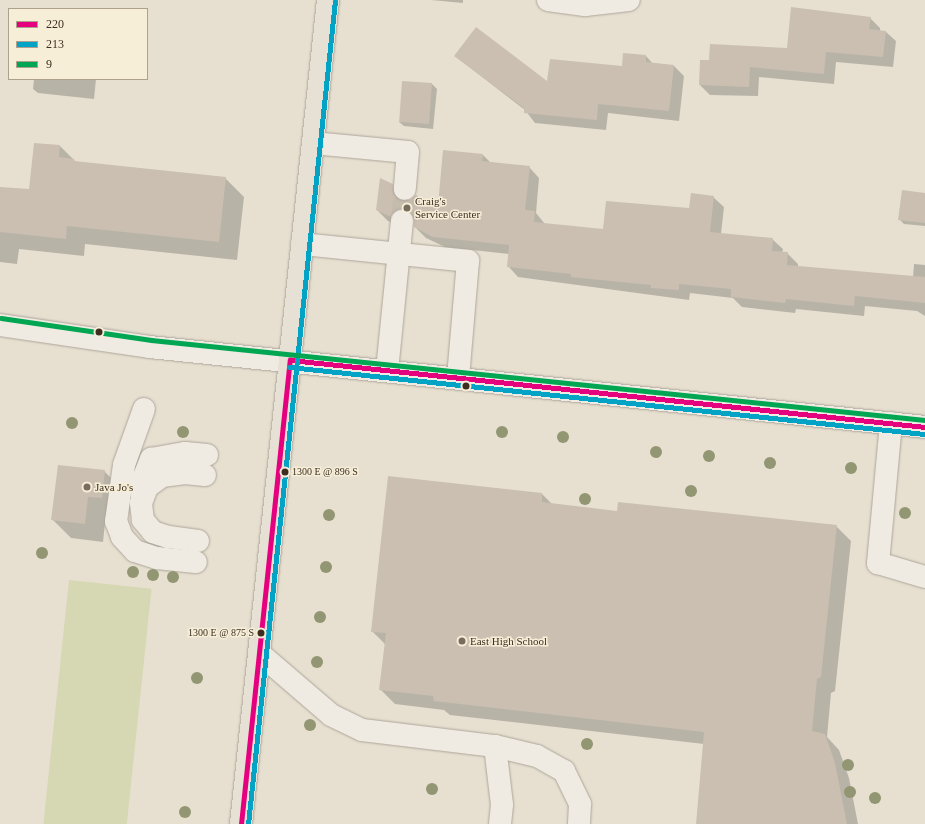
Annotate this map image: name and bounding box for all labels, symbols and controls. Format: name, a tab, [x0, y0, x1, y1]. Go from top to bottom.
legend	[8, 8, 148, 80]
text: 220	[46, 17, 64, 31]
text: 213	[46, 37, 64, 51]
text: 9	[46, 57, 52, 71]
place label: Craig's Service Center	[415, 195, 480, 221]
marker: Craig's Service Center	[402, 203, 412, 213]
unlabelled marker	[94, 327, 104, 337]
unlabelled marker	[461, 381, 471, 391]
place label: 1300 E @ 896 S	[292, 466, 358, 478]
marker: 1300 E @ 896 S	[280, 467, 290, 477]
place label: Java Jo's	[95, 480, 133, 494]
marker: Java Jo's	[82, 482, 92, 492]
place label: 1300 E @ 875 S	[188, 627, 254, 639]
marker: 1300 E @ 875 S	[256, 628, 266, 638]
place label: East High School	[470, 634, 547, 648]
marker: East High School	[457, 636, 467, 646]

